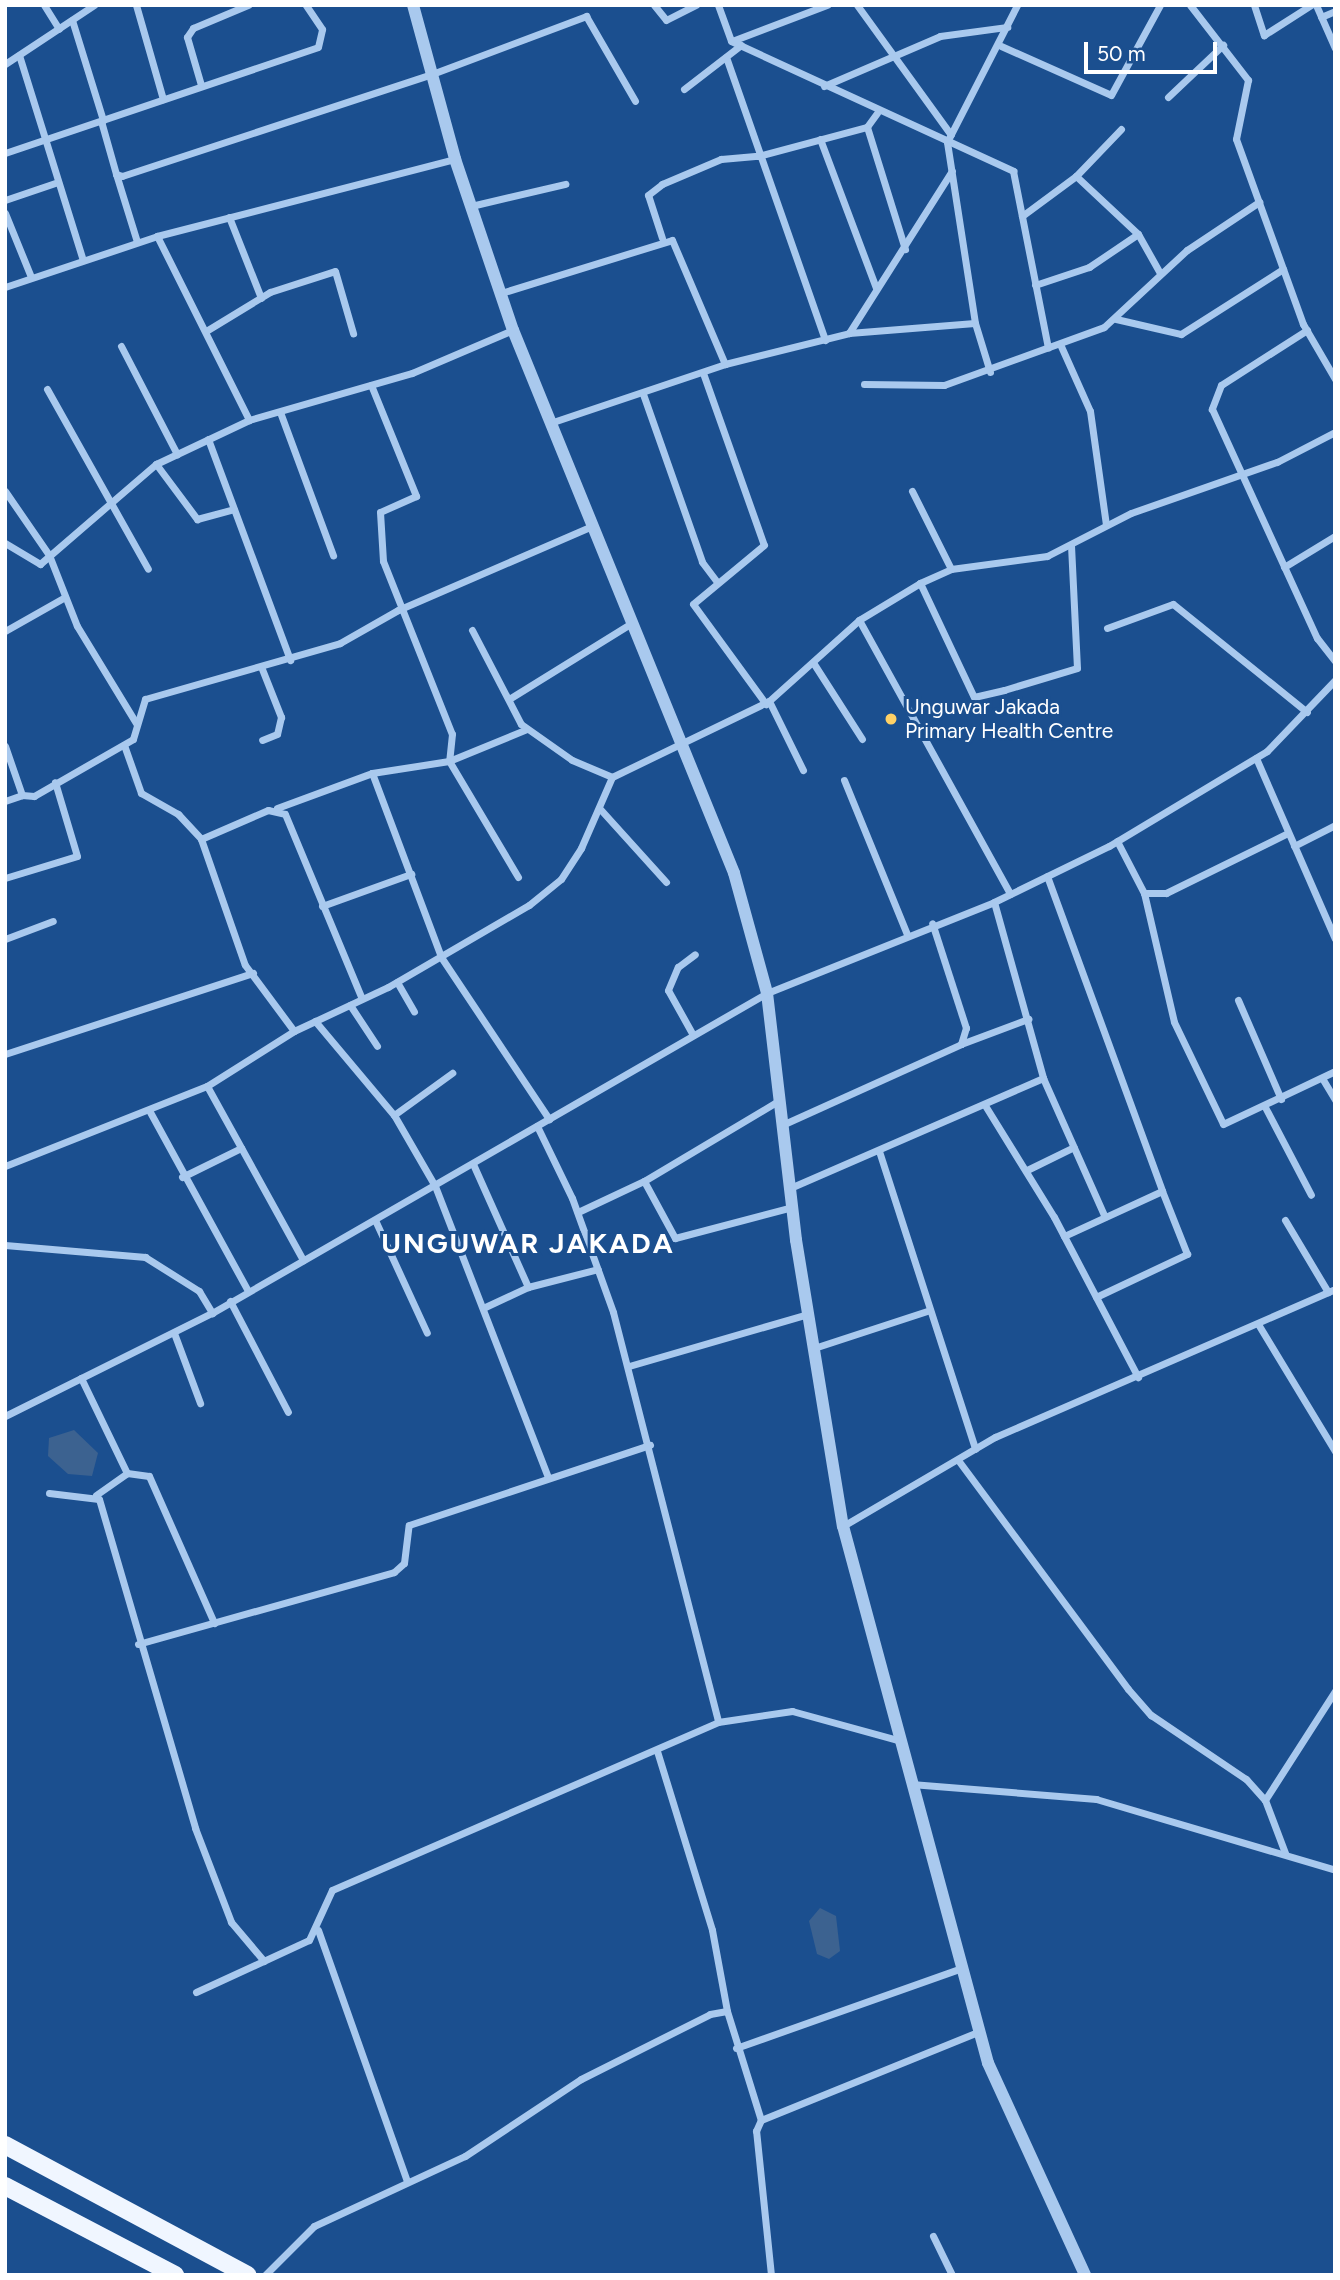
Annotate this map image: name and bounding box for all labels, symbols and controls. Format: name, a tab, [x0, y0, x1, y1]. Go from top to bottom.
scale bar	[1088, 28, 1221, 72]
text: 50 m	[1097, 41, 1146, 66]
place label: Unguwar Jakada Primary Health Centre	[905, 694, 1113, 744]
marker: Unguwar Jakada Primary Health Centre	[883, 711, 899, 727]
district label: UNGUWAR JAKADA	[383, 1226, 673, 1260]

